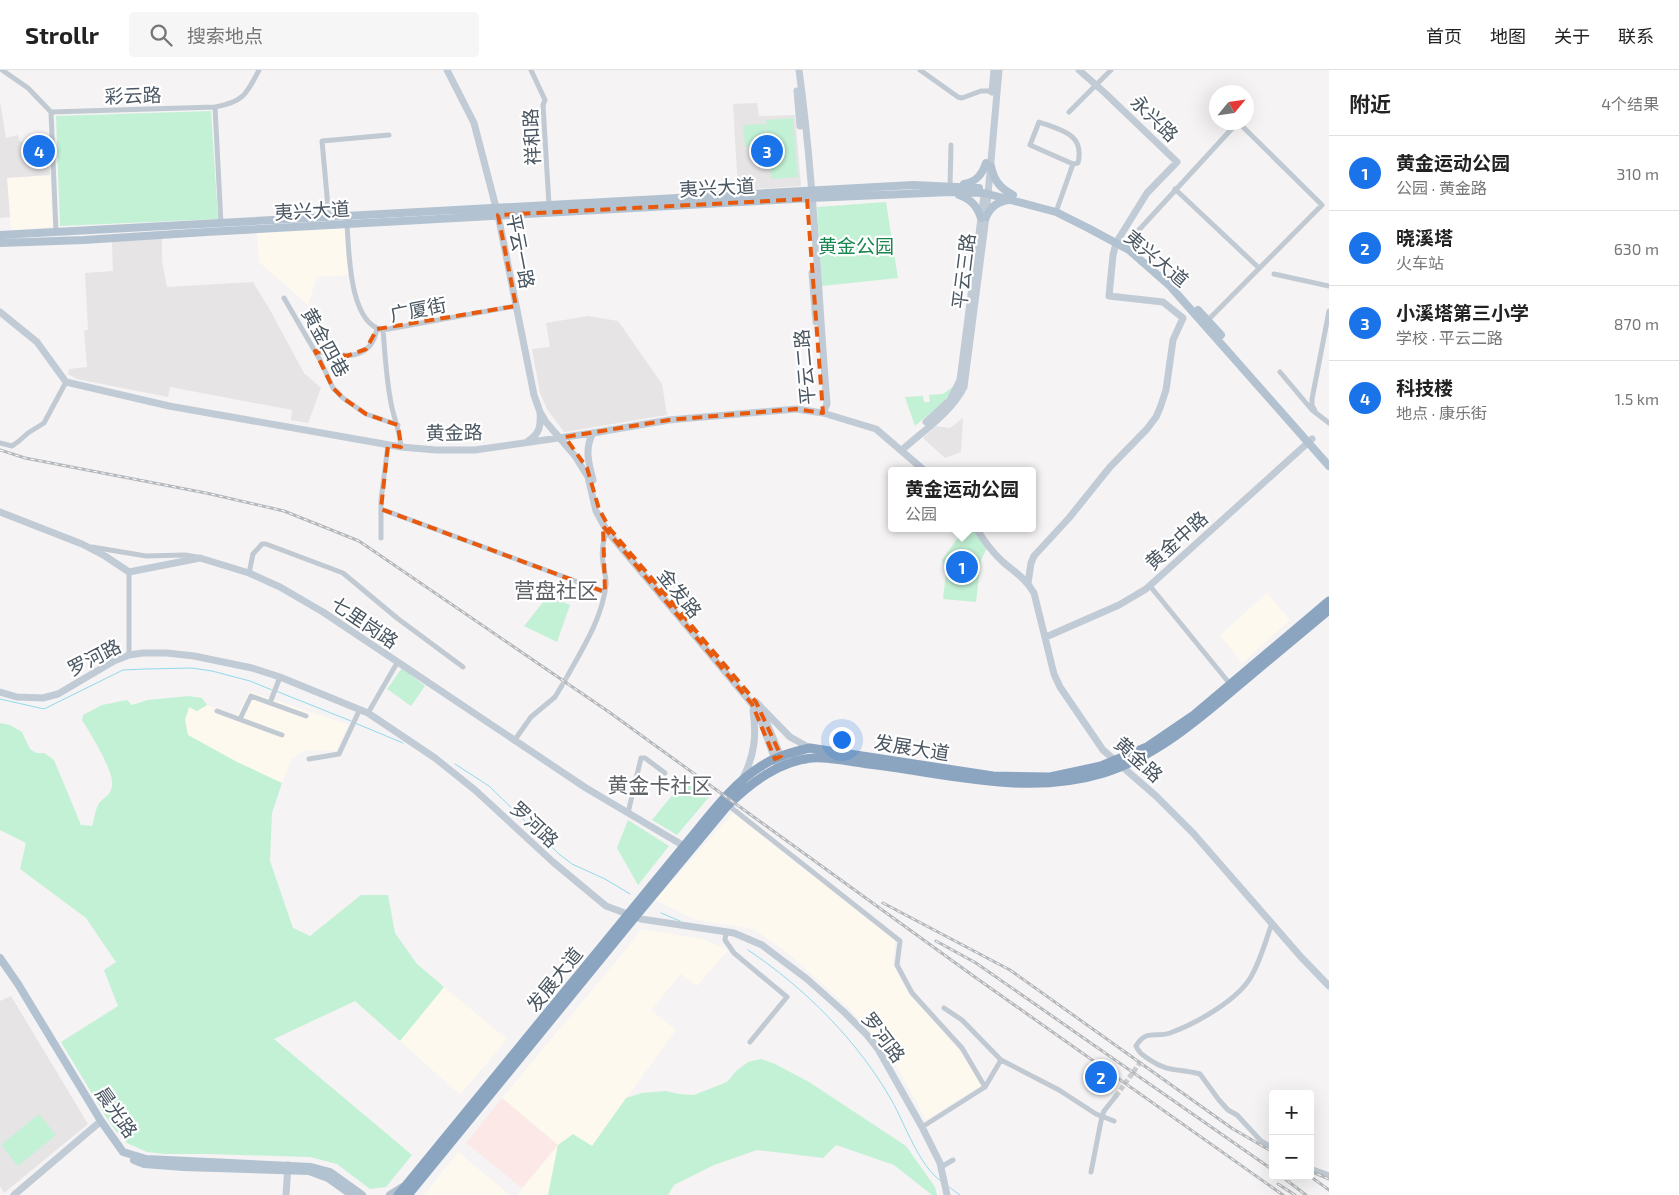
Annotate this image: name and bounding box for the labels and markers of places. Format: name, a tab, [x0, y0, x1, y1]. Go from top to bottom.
pin: 4	[23, 132, 55, 170]
pin: 3	[751, 132, 783, 170]
pin: 1	[946, 548, 978, 586]
pin: 2	[1085, 1058, 1117, 1096]

